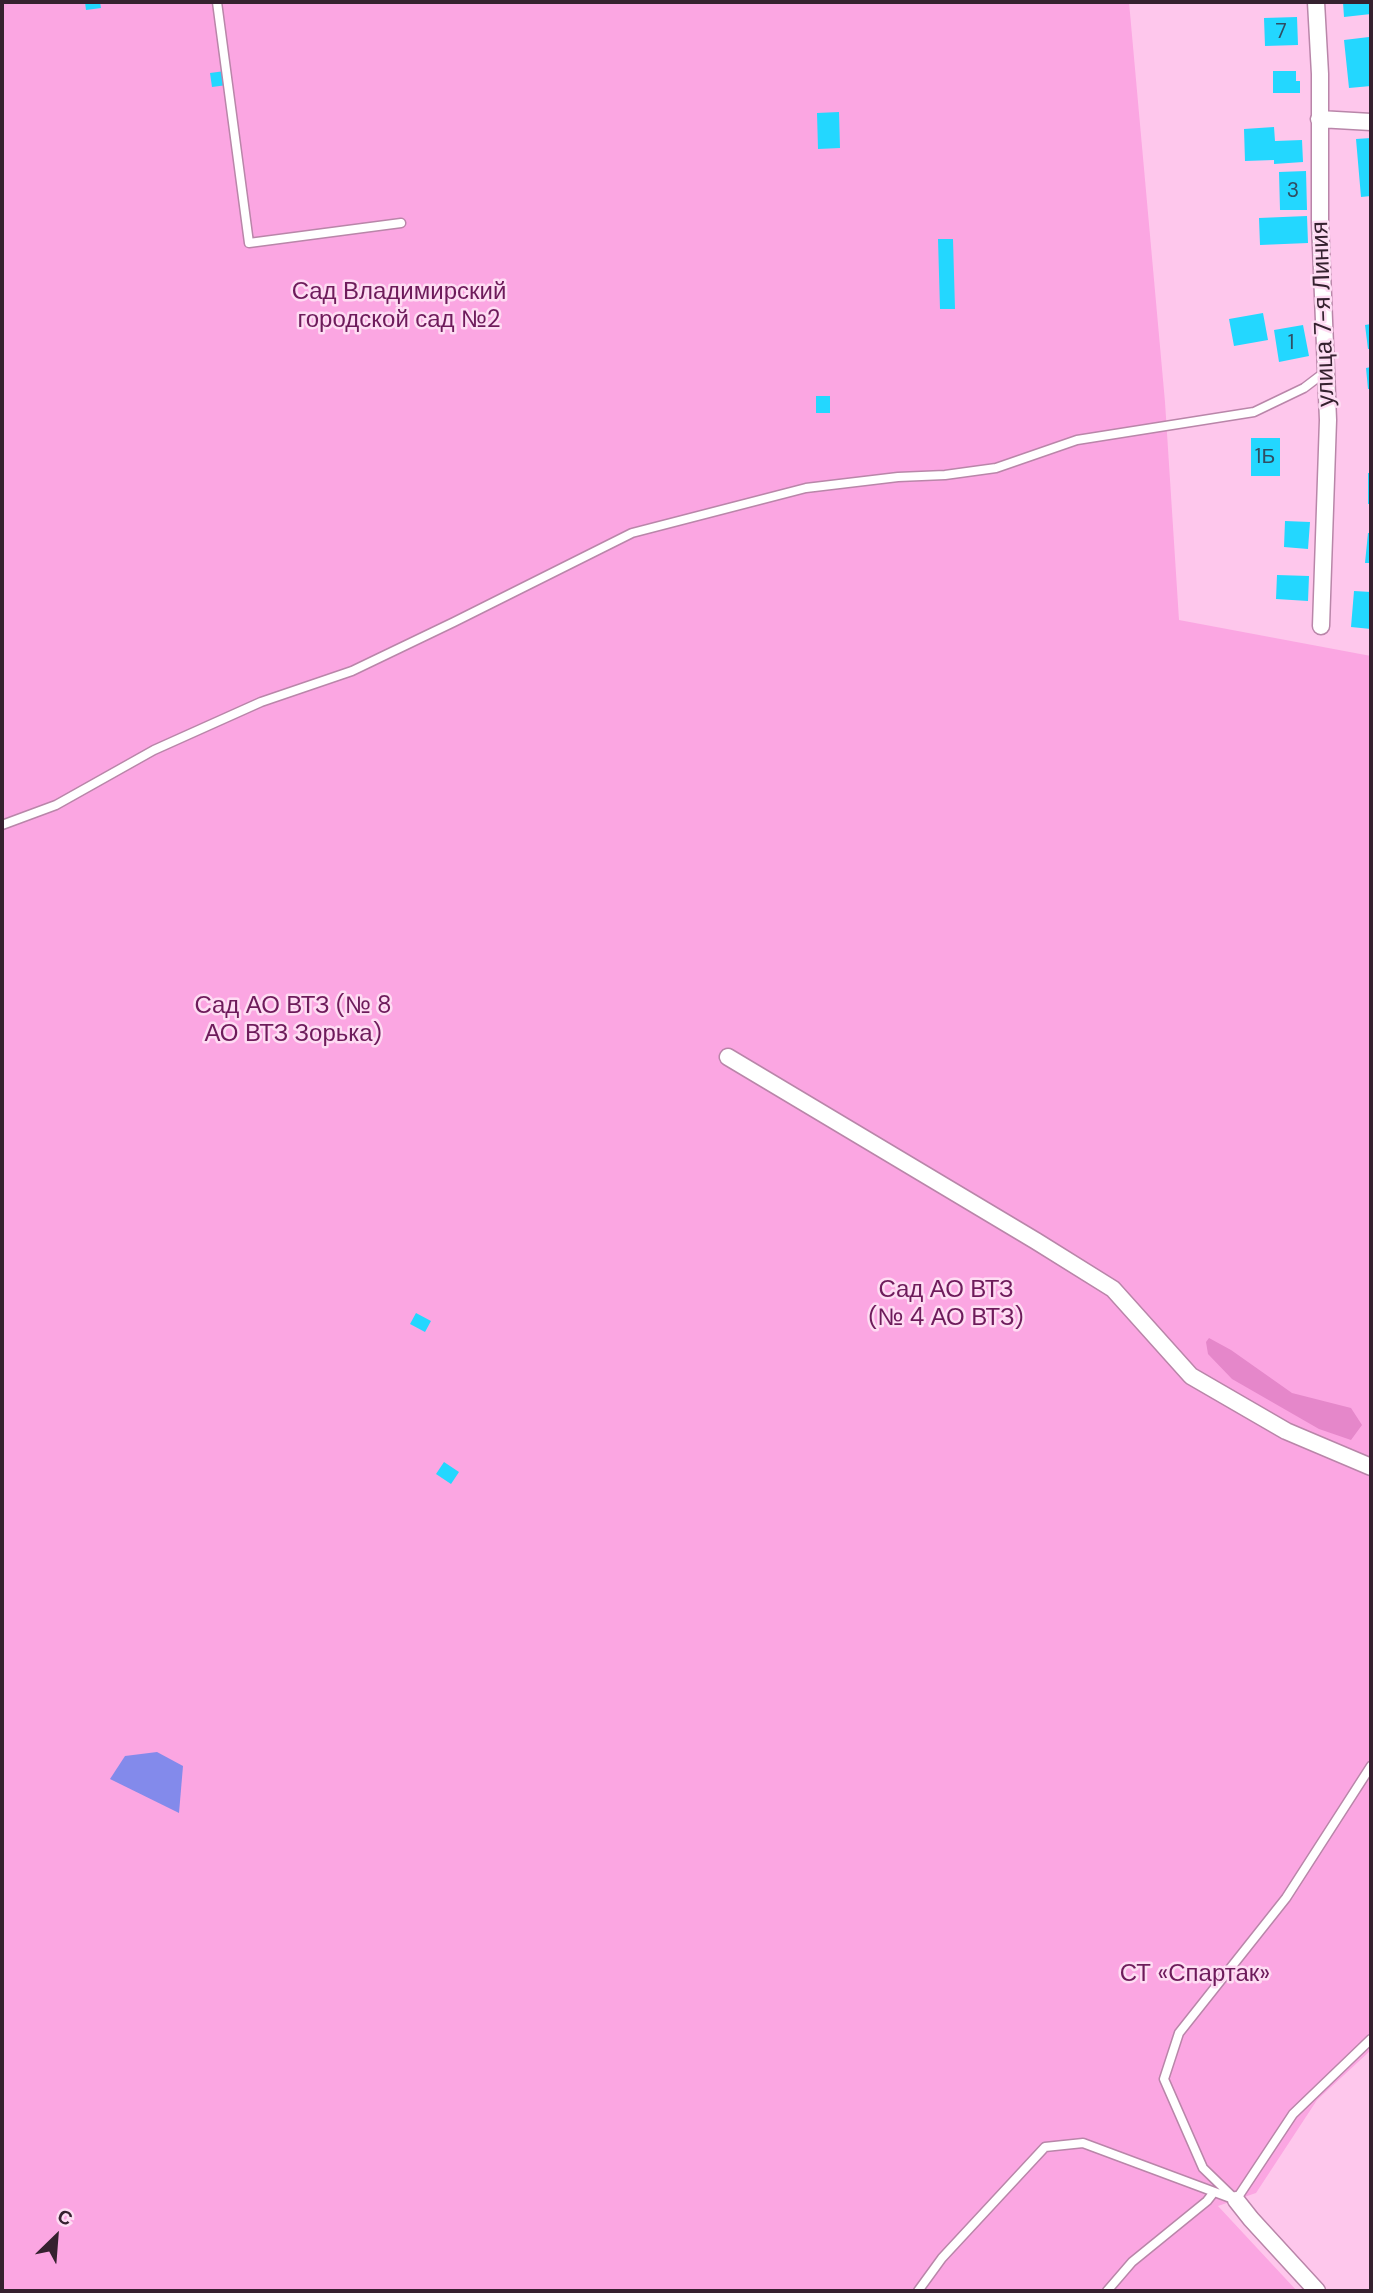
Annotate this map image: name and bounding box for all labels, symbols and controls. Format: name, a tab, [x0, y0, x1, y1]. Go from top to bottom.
house number: 7	[1275, 19, 1287, 45]
house number: 3	[1287, 178, 1299, 204]
street label: улица 7-я Линия	[1306, 221, 1342, 407]
park label: Сад Владимирский городской сад №2	[292, 279, 506, 335]
house number: 1	[1288, 330, 1294, 356]
house number: 1Б	[1255, 444, 1275, 470]
park label: Сад АО ВТЗ (№ 8 АО ВТЗ Зорька)	[194, 993, 392, 1049]
park label: Сад АО ВТЗ (№ 4 АО ВТЗ)	[869, 1277, 1023, 1333]
park label: СТ «Спартак»	[1120, 1961, 1270, 1989]
north arrow	[21, 2202, 91, 2272]
text: С	[54, 2203, 77, 2232]

